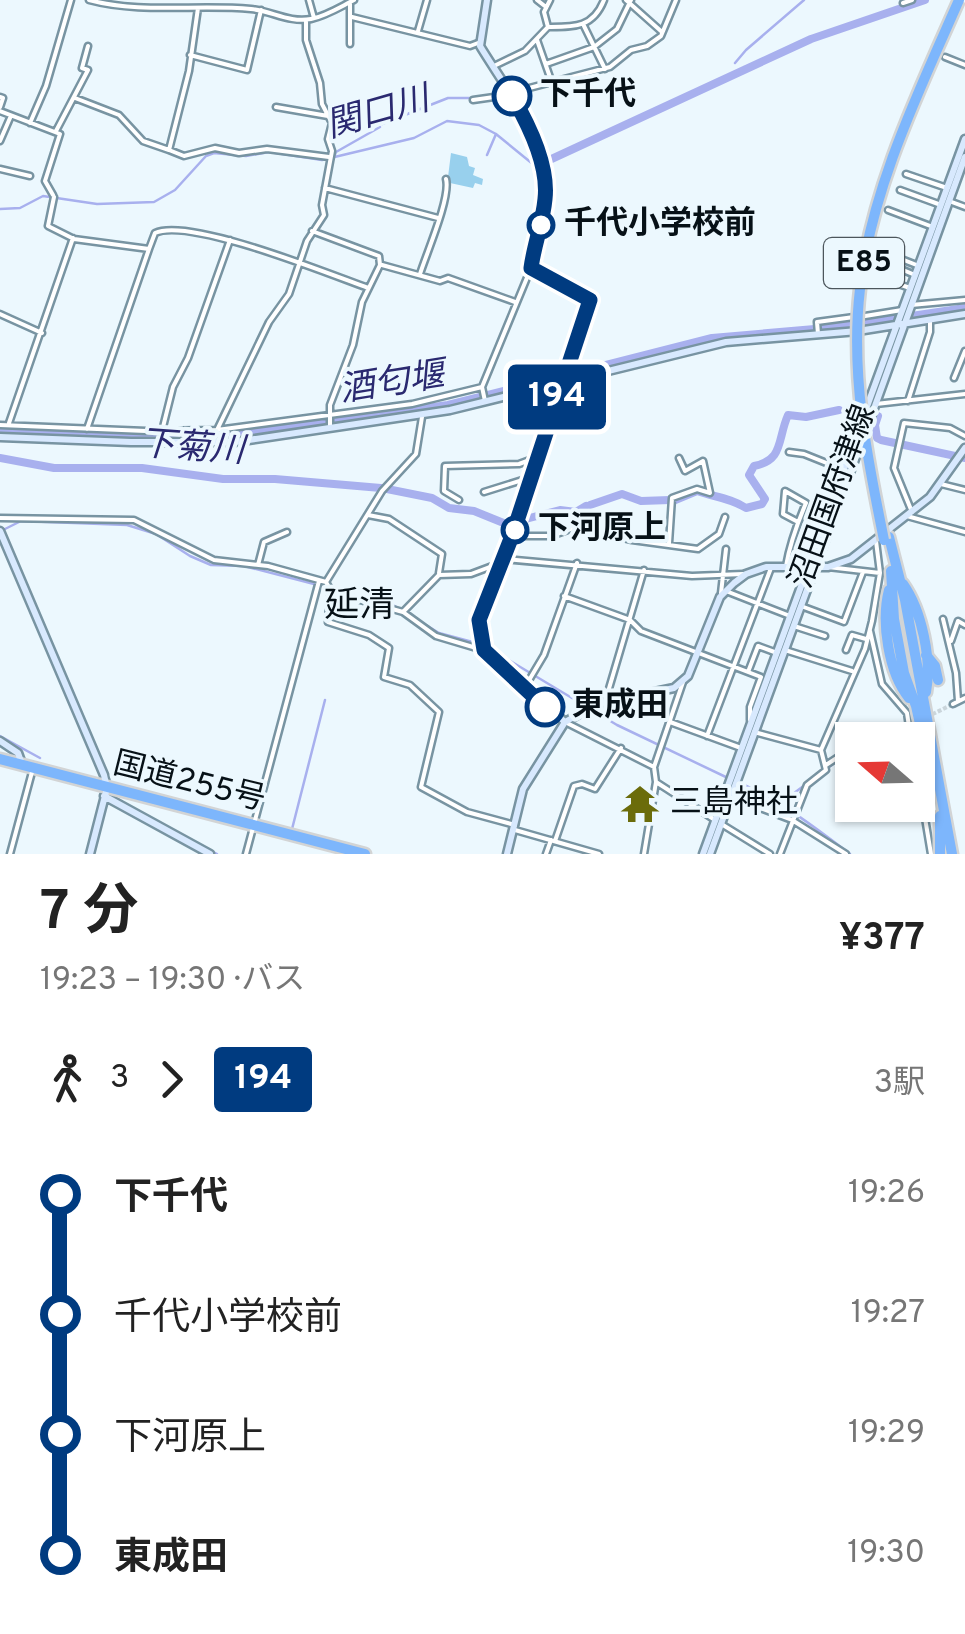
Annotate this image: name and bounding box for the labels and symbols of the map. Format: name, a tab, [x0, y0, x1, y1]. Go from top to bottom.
place label: 下千代	[540, 76, 636, 116]
water label: 関口川	[321, 77, 438, 150]
marker: 下千代	[493, 77, 531, 115]
place label: 千代小学校前	[564, 205, 756, 245]
marker: 千代小学校前	[528, 212, 554, 238]
road number: E85	[824, 238, 904, 288]
water label: 酒匂堰	[337, 353, 453, 414]
line badge: 194	[500, 364, 614, 430]
street label: 沼田国府津線	[782, 400, 886, 594]
water label: 下菊川	[138, 423, 250, 475]
place label: 下河原上	[538, 510, 666, 550]
marker: 下河原上	[502, 517, 528, 543]
district label: 延清	[324, 585, 394, 629]
place label: 東成田	[572, 687, 668, 727]
marker: 東成田	[526, 688, 564, 726]
north arrow	[835, 722, 935, 822]
street label: 国道255号	[109, 745, 269, 821]
temple icon: 三島神社	[619, 783, 661, 825]
place label: 三島神社	[670, 784, 798, 824]

